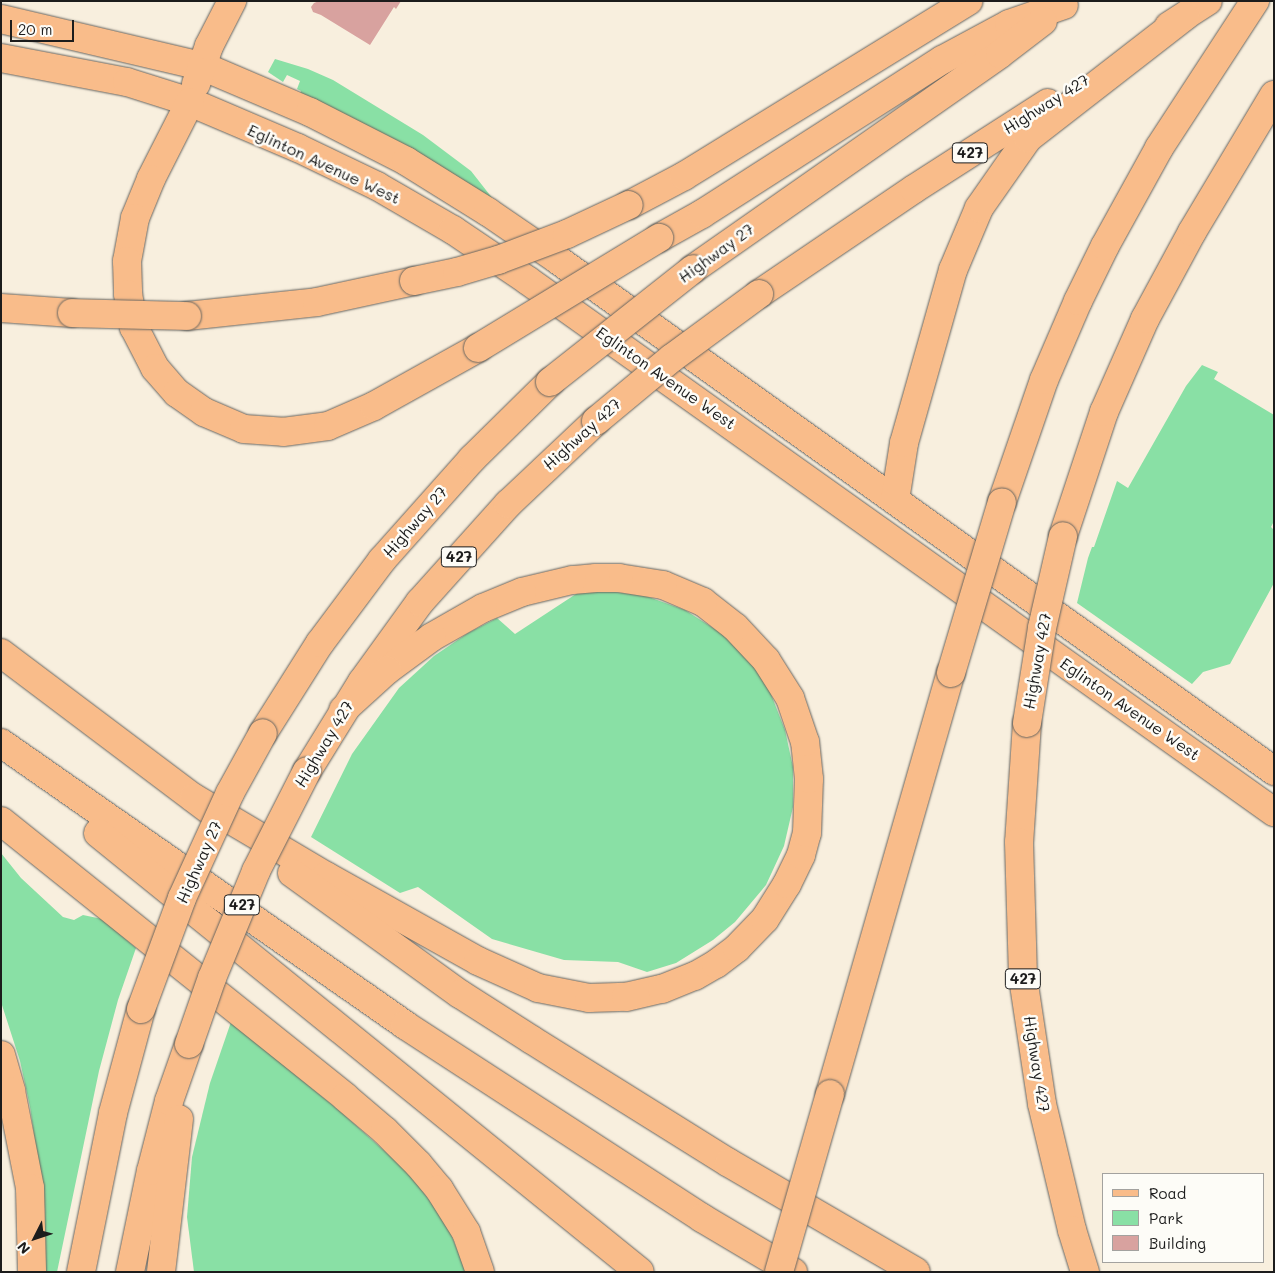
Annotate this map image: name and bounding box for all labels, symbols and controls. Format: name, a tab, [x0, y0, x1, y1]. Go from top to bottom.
scale bar	[12, 10, 76, 42]
text: 20 m	[18, 19, 52, 39]
street label: Highway 427	[1000, 70, 1092, 138]
street label: Eglinton Avenue West	[245, 120, 403, 208]
road number: 427	[951, 140, 989, 166]
street label: Highway 27	[675, 219, 757, 287]
street label: Eglinton Avenue West	[593, 323, 739, 433]
street label: Highway 427	[539, 394, 625, 474]
street label: Highway 27	[379, 482, 451, 562]
road number: 427	[440, 544, 478, 570]
street label: Highway 427	[1019, 611, 1055, 711]
street label: Eglinton Avenue West	[1057, 654, 1203, 764]
street label: Highway 427	[291, 697, 357, 791]
street label: Highway 27	[172, 818, 226, 906]
road number: 427	[223, 892, 261, 918]
road number: 427	[1004, 966, 1042, 992]
street label: Highway 427	[1020, 1014, 1054, 1114]
legend	[1102, 1173, 1265, 1263]
text: Road	[1149, 1183, 1186, 1203]
text: Park	[1149, 1208, 1183, 1228]
north arrow	[10, 1213, 60, 1263]
text: Building	[1149, 1233, 1206, 1253]
text: N	[13, 1238, 34, 1258]

